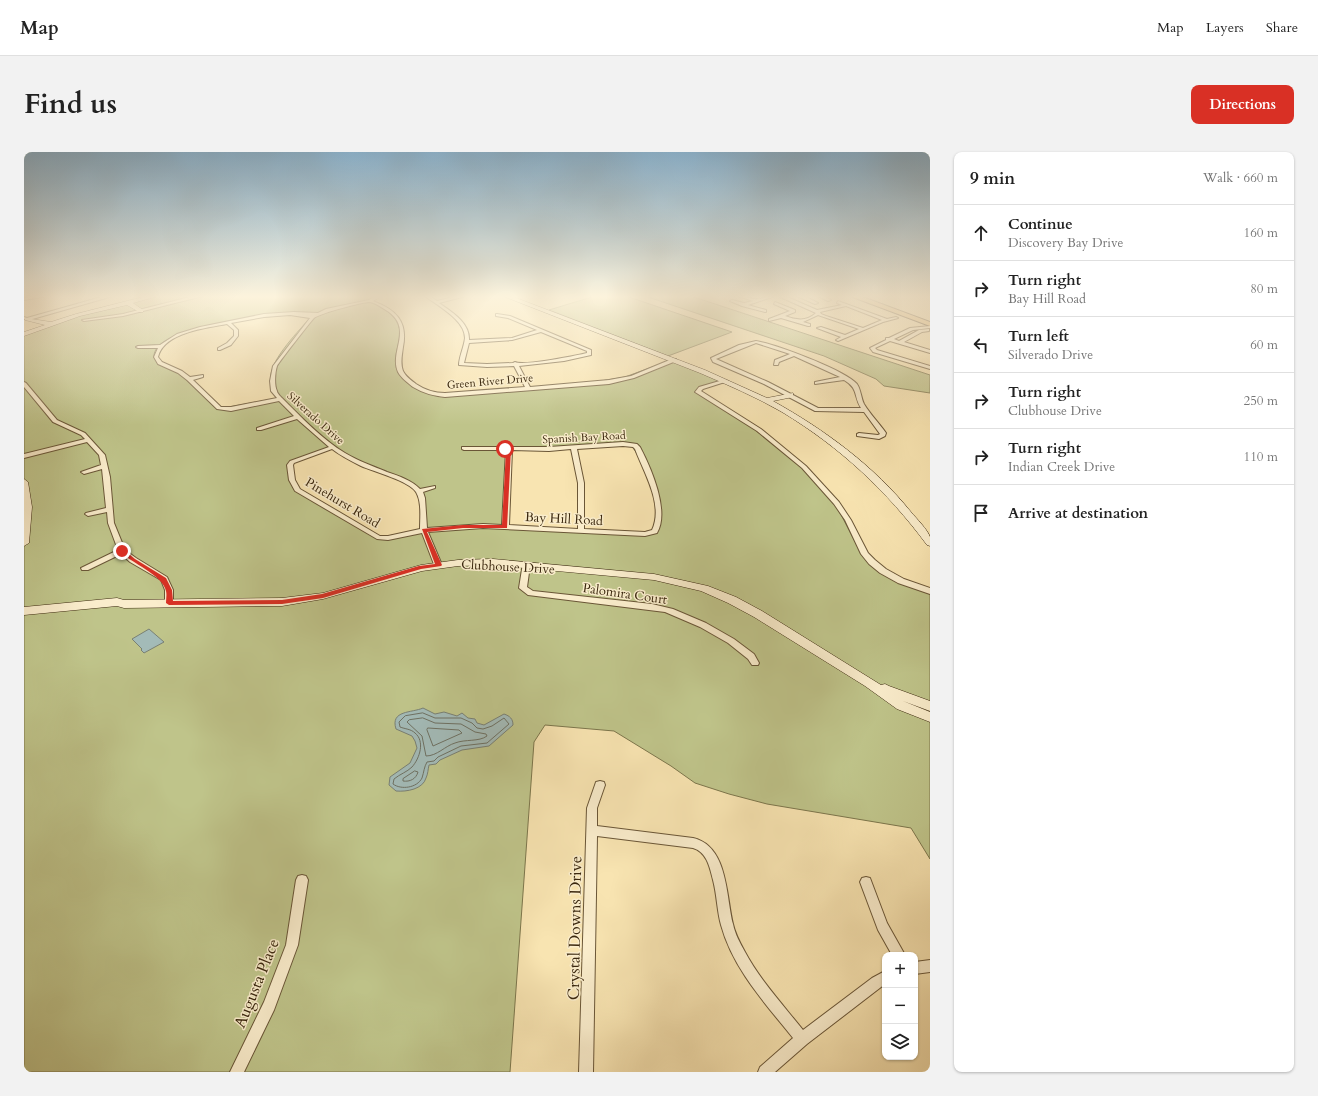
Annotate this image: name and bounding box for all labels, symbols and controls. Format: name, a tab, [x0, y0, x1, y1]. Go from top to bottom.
text: Map	[20, 15, 59, 41]
text: Map	[1157, 18, 1184, 37]
text: Layers	[1206, 18, 1244, 37]
text: Share	[1266, 18, 1298, 37]
text: Find us	[24, 85, 117, 123]
button: Directions	[1191, 85, 1294, 124]
text: 9 min	[970, 167, 1015, 190]
text: Walk · 660 m	[1203, 169, 1278, 187]
text: Continue	[1008, 214, 1073, 234]
icon: ahead	[970, 222, 992, 244]
text: 160 m	[1244, 224, 1278, 242]
text: Discovery Bay Drive	[1008, 234, 1123, 252]
text: Turn right	[1008, 270, 1081, 290]
icon: right	[970, 278, 992, 300]
text: 80 m	[1250, 280, 1278, 298]
text: Bay Hill Road	[1008, 290, 1086, 308]
text: Turn left	[1008, 326, 1069, 346]
icon: left	[970, 334, 992, 356]
text: 60 m	[1250, 336, 1278, 354]
text: Silverado Drive	[1008, 346, 1093, 364]
street label: Green River Drive	[446, 370, 534, 393]
text: Turn right	[1008, 382, 1081, 402]
street label: Silverado Drive	[284, 389, 347, 448]
icon: right	[970, 390, 992, 412]
text: 250 m	[1244, 392, 1278, 410]
text: Clubhouse Drive	[1008, 402, 1102, 420]
street label: Spanish Bay Road	[542, 428, 626, 447]
text: Turn right	[1008, 438, 1081, 458]
route start	[496, 440, 514, 458]
icon: right	[970, 446, 992, 468]
text: 110 m	[1244, 448, 1278, 466]
text: Indian Creek Drive	[1008, 458, 1115, 476]
street label: Pinehurst Road	[302, 473, 383, 532]
icon: arrive	[970, 502, 992, 524]
text: Arrive at destination	[1008, 503, 1148, 523]
street label: Bay Hill Road	[525, 508, 603, 530]
route end	[113, 542, 131, 560]
street label: Clubhouse Drive	[461, 556, 555, 578]
street label: Palomira Court	[581, 579, 668, 609]
street label: Crystal Downs Drive	[563, 856, 587, 1000]
street label: Augusta Place	[229, 935, 285, 1031]
map controls	[882, 952, 918, 1060]
button: +	[882, 952, 918, 988]
button: −	[882, 988, 918, 1024]
button: layers	[882, 1024, 918, 1060]

